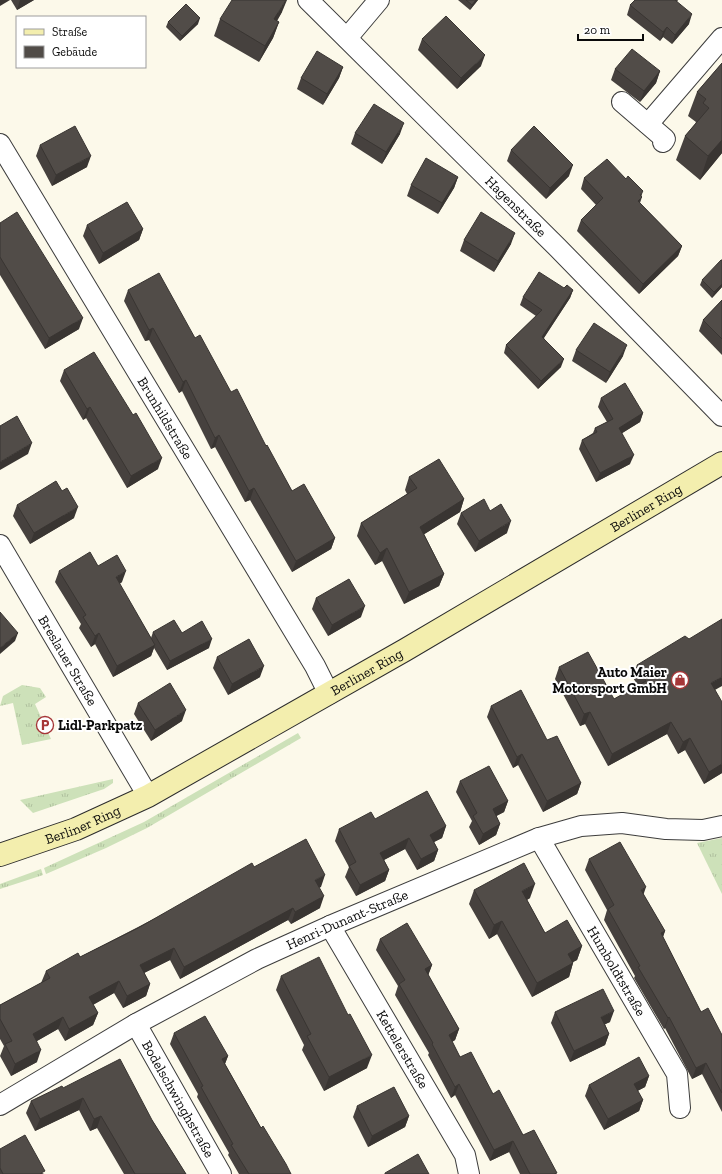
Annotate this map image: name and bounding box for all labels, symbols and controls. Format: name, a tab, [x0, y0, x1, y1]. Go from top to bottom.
legend	[16, 16, 146, 68]
scale bar	[578, 16, 643, 42]
text: 20 m	[584, 23, 611, 37]
text: Straße	[52, 25, 88, 39]
text: Gebäude	[52, 45, 97, 59]
street label: Hagenstraße	[482, 172, 550, 241]
street label: Brunhildstraße	[134, 374, 197, 463]
street label: Berliner Ring	[607, 480, 685, 535]
street label: Breslauer Straße	[35, 612, 101, 709]
street label: Berliner Ring	[328, 644, 406, 699]
place label: Auto Maier Motorsport GmbH	[552, 664, 667, 697]
shop icon: Auto Maier Motorsport GmbH	[670, 670, 690, 690]
parking icon: Lidl-Parkpatz	[35, 715, 55, 735]
place label: Lidl-Parkpatz	[58, 717, 143, 734]
street label: Berliner Ring	[43, 801, 123, 848]
street label: Henri-Dunant-Straße	[284, 886, 411, 953]
street label: Humboldtstraße	[584, 923, 650, 1019]
street label: Kettelerstraße	[373, 1007, 433, 1092]
street label: Bodelschwinghstraße	[139, 1037, 218, 1161]

